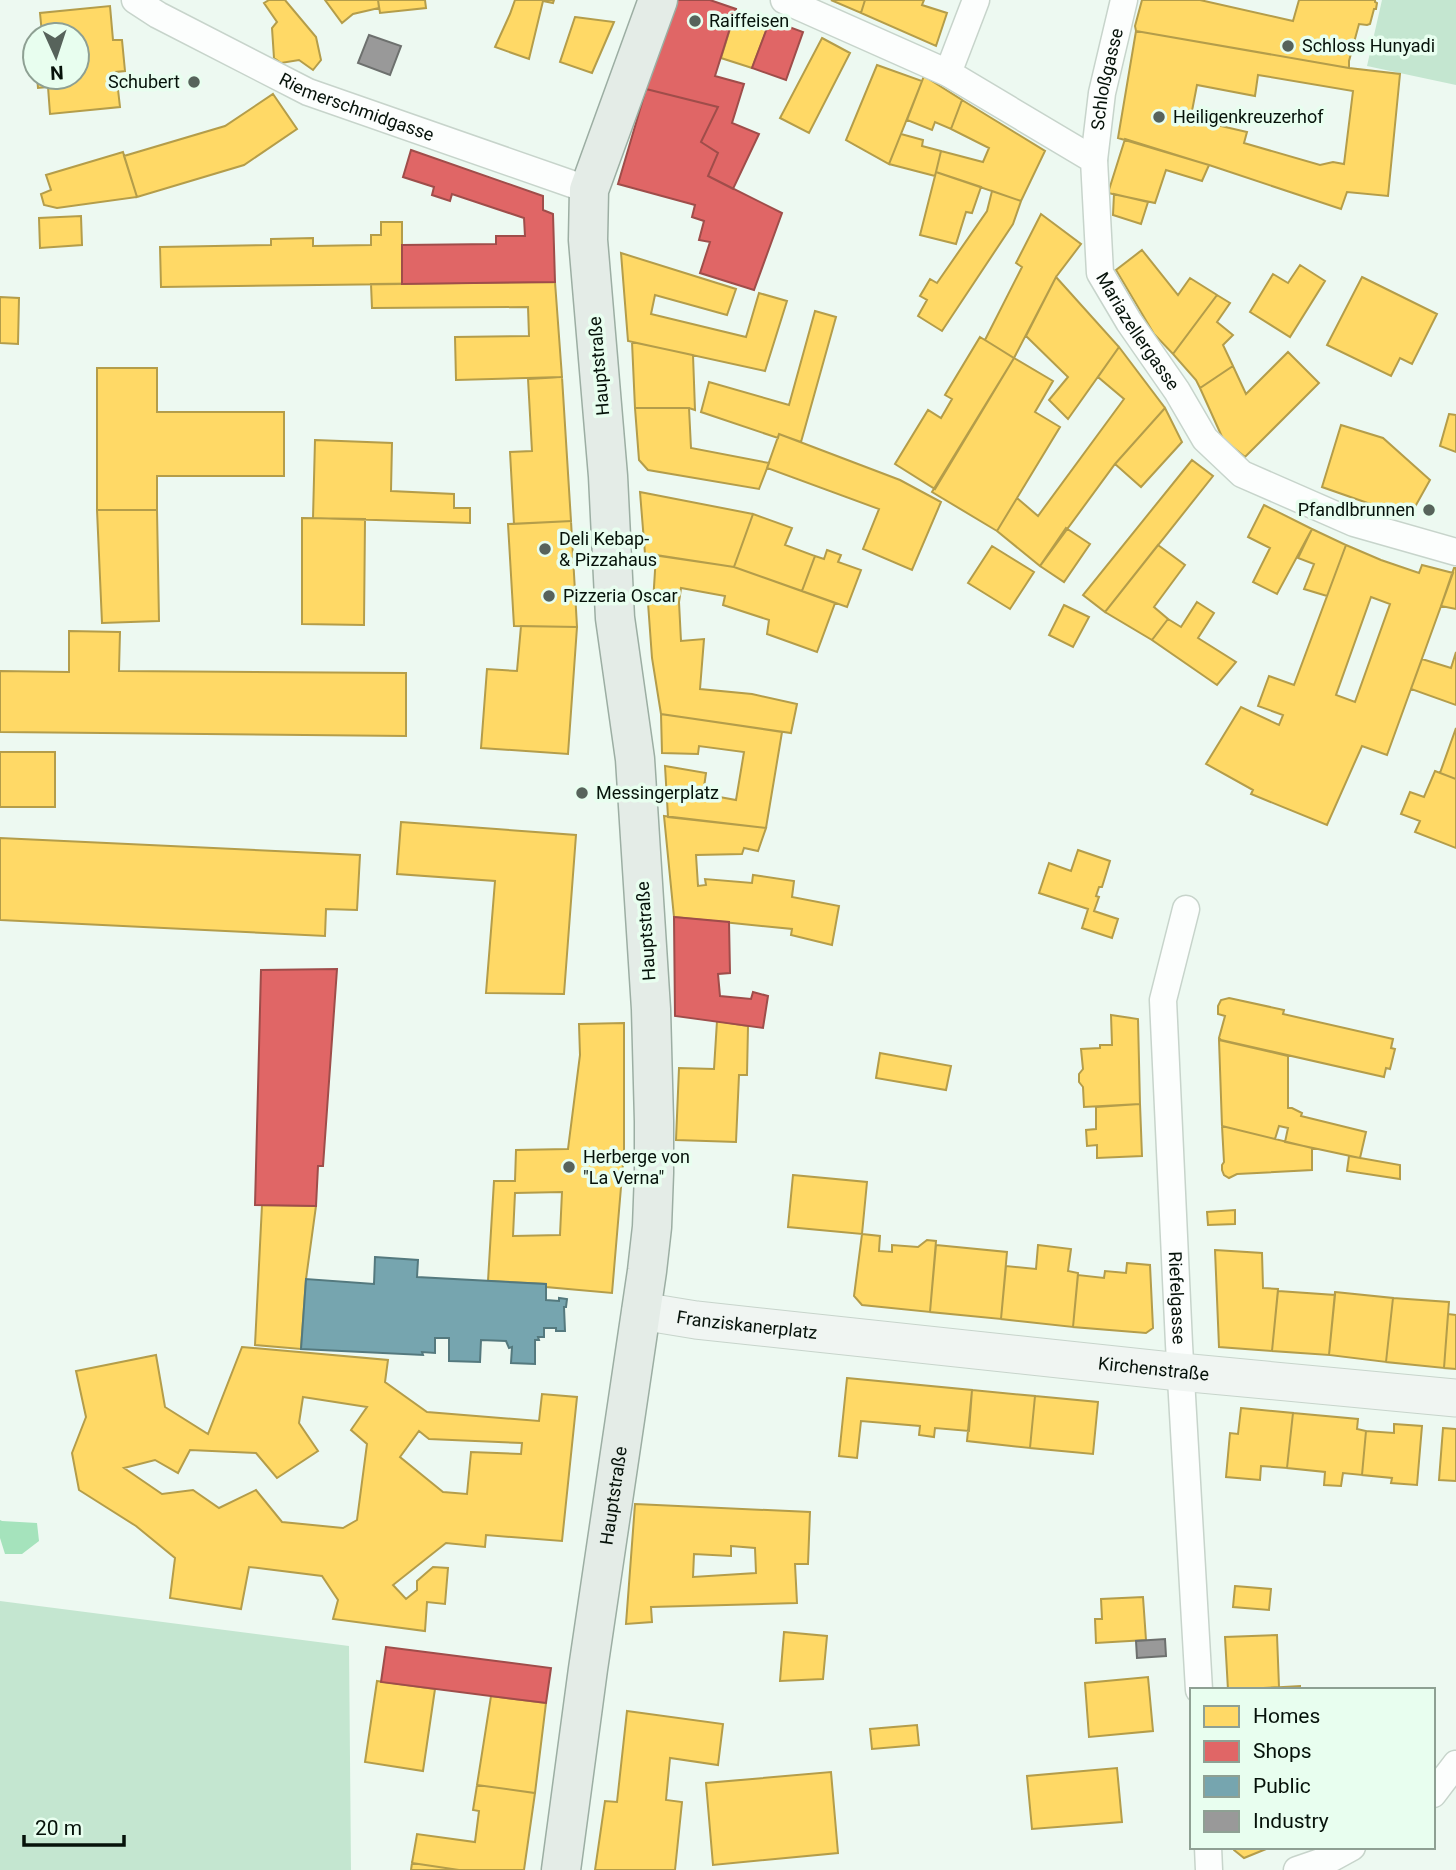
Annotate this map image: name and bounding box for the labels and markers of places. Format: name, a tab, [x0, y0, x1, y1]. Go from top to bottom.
place label: Raiffeisen	[709, 10, 789, 31]
marker: Raiffeisen	[687, 13, 703, 29]
place label: Schloss Hunyadi	[1302, 35, 1435, 56]
marker: Schloss Hunyadi	[1280, 38, 1296, 54]
place label: Schubert	[108, 71, 180, 92]
marker: Schubert	[186, 74, 202, 90]
place label: Heiligenkreuzerhof	[1173, 106, 1324, 127]
marker: Heiligenkreuzerhof	[1151, 109, 1167, 125]
place label: Pfandlbrunnen	[1298, 499, 1415, 520]
marker: Pfandlbrunnen	[1421, 502, 1437, 518]
place label: Deli Kebap- & Pizzahaus	[559, 528, 657, 570]
marker: Deli Kebap- & Pizzahaus	[537, 541, 553, 557]
place label: Pizzeria Oscar	[563, 585, 678, 606]
marker: Pizzeria Oscar	[541, 588, 557, 604]
place label: Messingerplatz	[596, 782, 719, 803]
marker: Messingerplatz	[574, 785, 590, 801]
place label: Herberge von "La Verna"	[583, 1146, 690, 1188]
marker: Herberge von "La Verna"	[561, 1159, 577, 1175]

